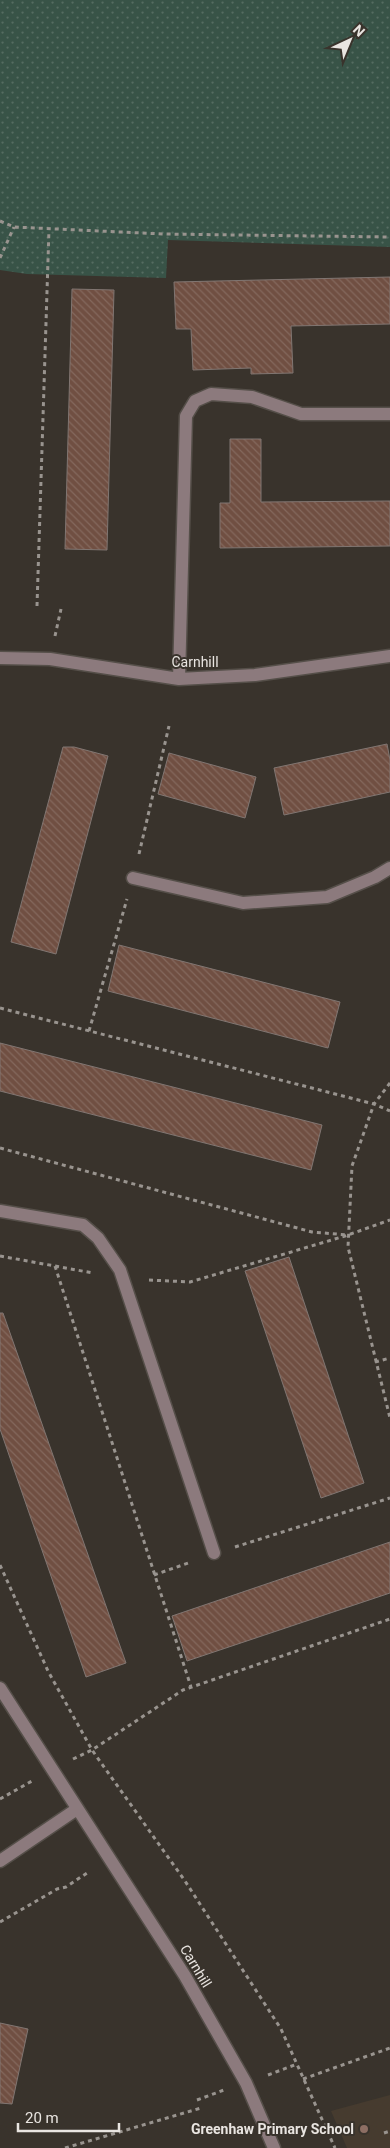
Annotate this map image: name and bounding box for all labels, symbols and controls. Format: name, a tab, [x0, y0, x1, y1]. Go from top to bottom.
north arrow	[325, 15, 375, 65]
text: N	[350, 21, 368, 40]
street label: Carnhill	[171, 654, 219, 670]
street label: Carnhill	[177, 1942, 215, 1990]
scale bar	[18, 2100, 119, 2132]
text: 20 m	[25, 2109, 59, 2127]
place label: Greenhaw Primary School	[191, 2121, 354, 2137]
marker: Greenhaw Primary School	[358, 2123, 370, 2135]

